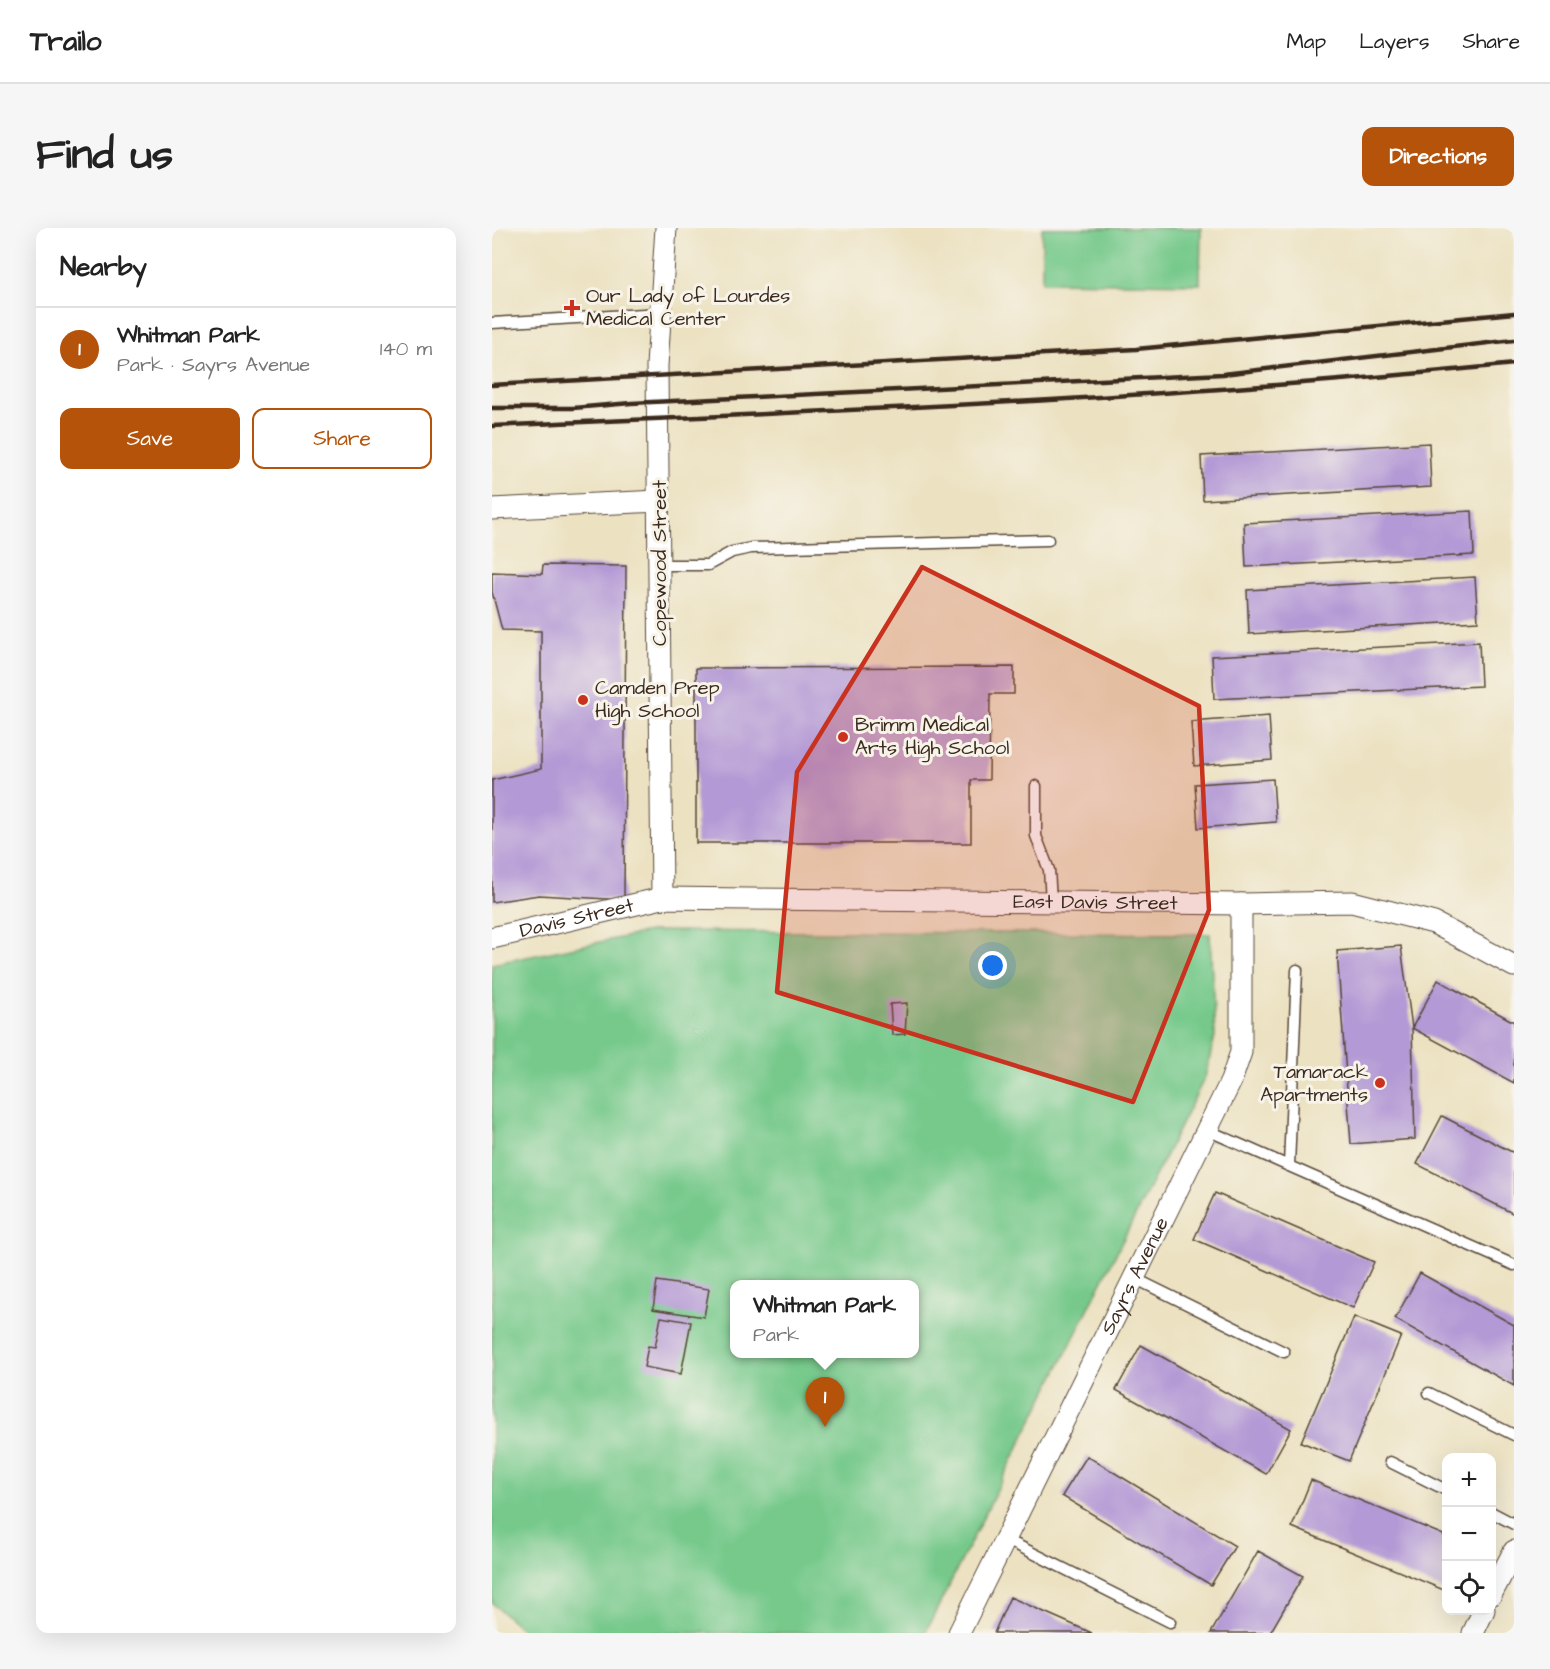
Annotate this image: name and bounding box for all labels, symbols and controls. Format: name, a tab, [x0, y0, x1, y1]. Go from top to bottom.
text: Trailo	[30, 22, 102, 61]
text: Map	[1286, 27, 1326, 56]
text: Layers	[1359, 27, 1429, 56]
text: Share	[1462, 27, 1520, 56]
text: Find us	[36, 127, 173, 185]
button: Directions	[1362, 127, 1514, 186]
text: Nearby	[60, 249, 147, 285]
place label: Our Lady of Lourdes Medical Center	[586, 282, 790, 333]
marker: Our Lady of Lourdes Medical Center	[563, 299, 581, 317]
text: Whitman Park	[117, 320, 260, 351]
text: 1	[78, 335, 81, 363]
text: 140 m	[380, 335, 432, 363]
text: Park · Sayrs Avenue	[117, 351, 310, 379]
button: Save	[60, 408, 240, 469]
button: Share	[252, 408, 432, 469]
street label: Copewood Street	[646, 480, 674, 646]
place label: Camden Prep High School	[595, 674, 720, 726]
marker: Camden Prep High School	[576, 693, 590, 707]
place label: Brimm Medical Arts High School	[855, 711, 1009, 763]
marker: Brimm Medical Arts High School	[836, 730, 850, 744]
street label: East Davis Street	[1013, 888, 1178, 917]
street label: Davis Street	[517, 891, 637, 945]
your location	[978, 951, 1007, 980]
place label: Tamarack Apartments	[1260, 1058, 1368, 1109]
marker: Tamarack Apartments	[1373, 1076, 1387, 1090]
street label: Sayrs Avenue	[1094, 1212, 1176, 1340]
popup	[730, 1280, 919, 1358]
text: Whitman Park	[753, 1290, 896, 1321]
text: Park	[753, 1321, 799, 1349]
pin: 1	[806, 1378, 844, 1427]
map controls	[1442, 1453, 1496, 1615]
button: +	[1442, 1453, 1496, 1507]
button: −	[1442, 1507, 1496, 1561]
button: locate	[1442, 1561, 1496, 1615]

